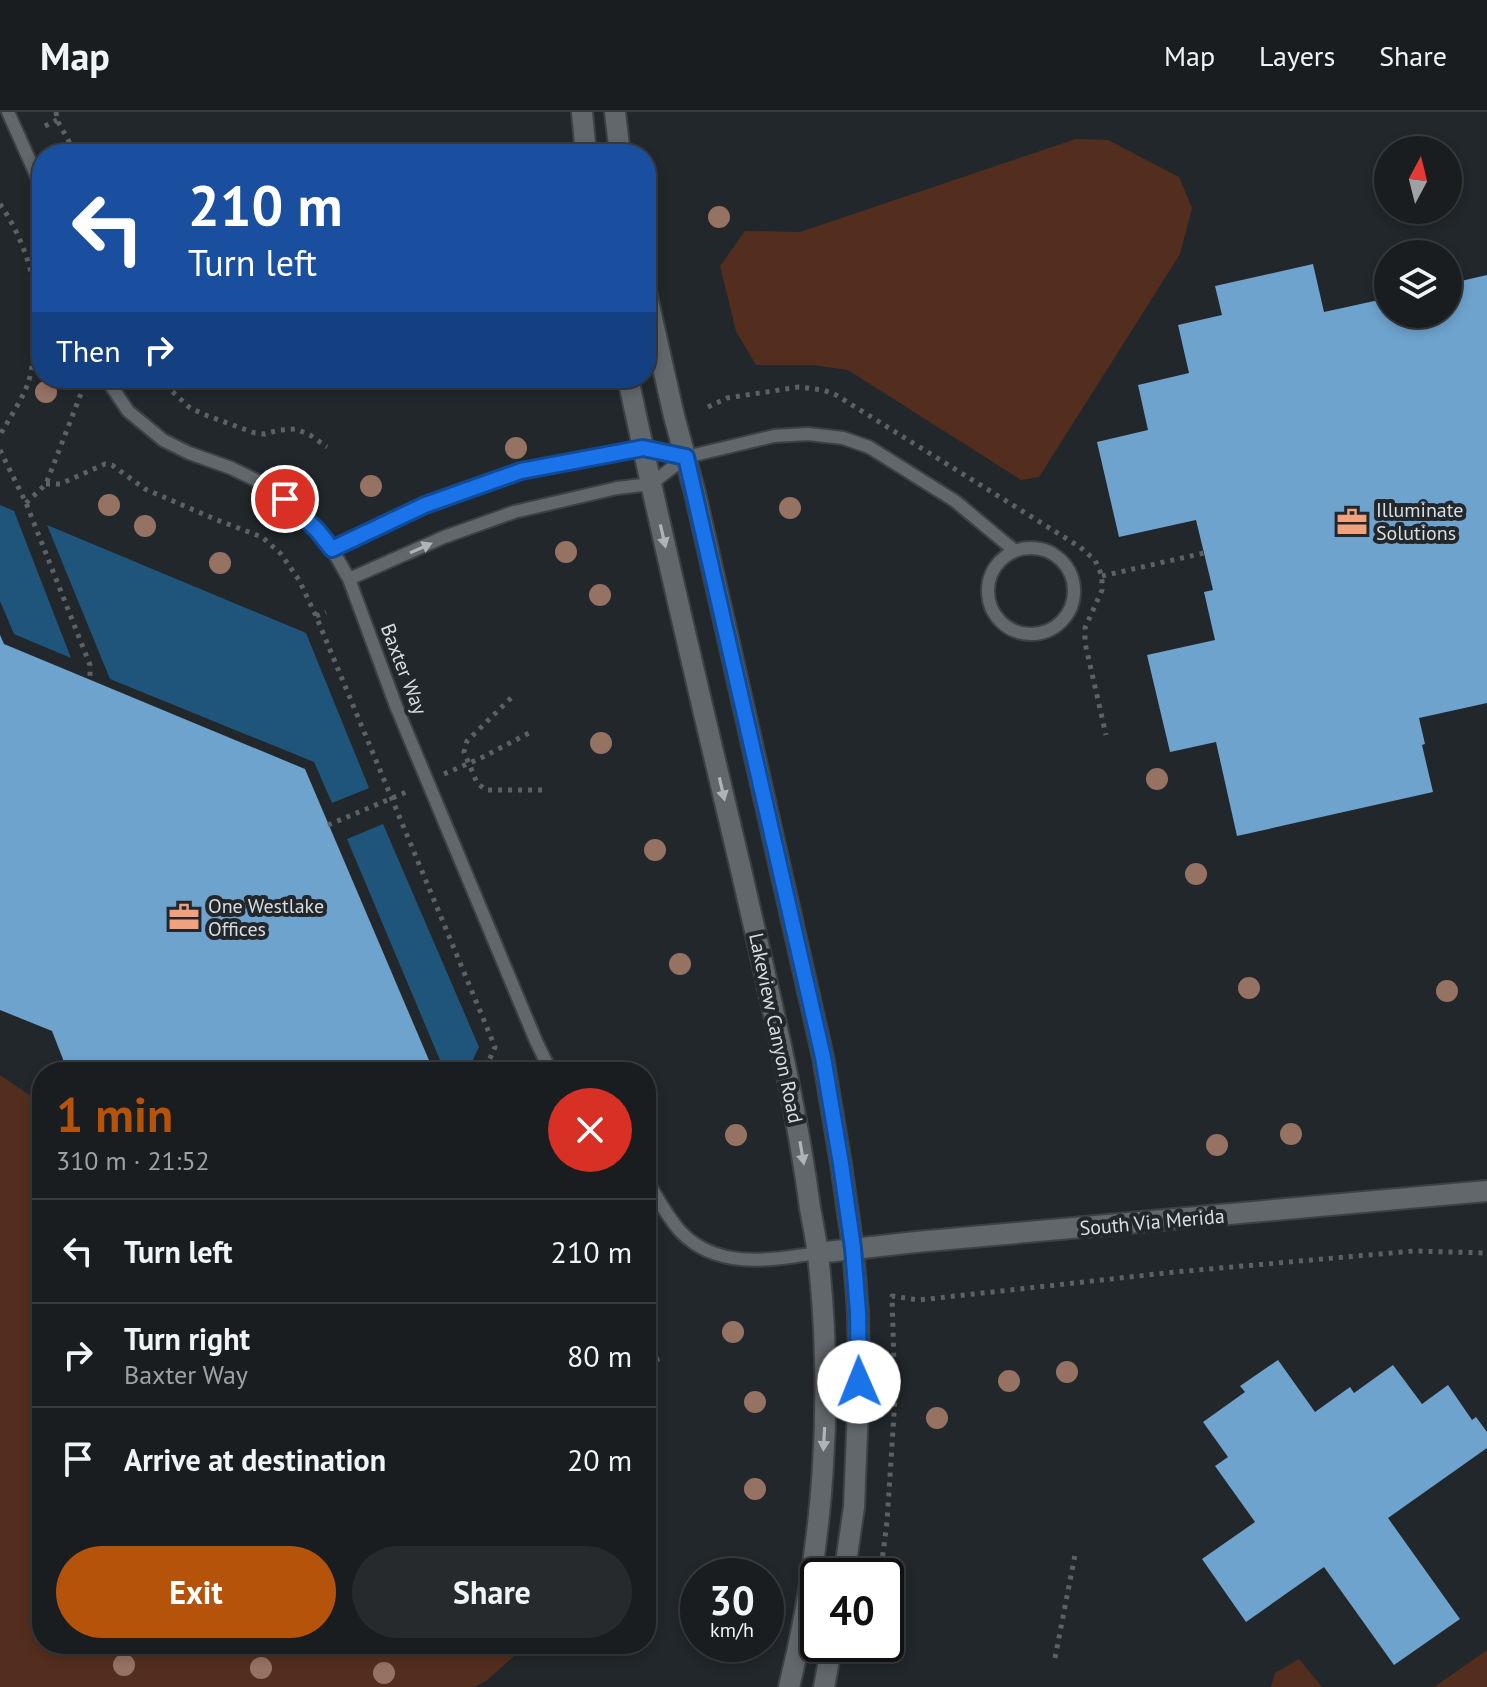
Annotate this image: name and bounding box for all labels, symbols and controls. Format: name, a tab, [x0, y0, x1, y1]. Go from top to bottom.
text: Map	[40, 31, 110, 80]
text: Map	[1164, 37, 1215, 74]
text: Layers	[1259, 37, 1335, 74]
text: Share	[1379, 37, 1447, 74]
north arrow	[1374, 136, 1462, 224]
map controls	[1374, 136, 1462, 328]
text: 210 m	[188, 169, 343, 241]
icon: left	[56, 176, 160, 280]
text: Turn left	[188, 239, 317, 286]
button: layers	[1374, 240, 1462, 328]
icon: right	[137, 328, 181, 372]
text: Then	[56, 331, 121, 370]
pin	[251, 465, 319, 533]
icon: arrive	[263, 477, 307, 521]
place label: Illuminate Solutions	[1376, 497, 1463, 546]
office icon: Illuminate Solutions	[1335, 505, 1369, 539]
one-way arrow	[657, 524, 670, 549]
one-way arrow	[409, 541, 432, 554]
street label: Baxter Way	[375, 620, 433, 719]
one-way arrow	[716, 777, 729, 802]
place label: One Westlake Offices	[208, 893, 324, 942]
office icon: One Westlake Offices	[167, 900, 201, 934]
street label: Lakeview Canyon Road	[743, 931, 809, 1125]
text: 1 min	[56, 1083, 173, 1145]
button: close	[548, 1088, 632, 1172]
one-way arrow	[797, 1140, 809, 1165]
text: 310 m · 21:52	[56, 1144, 210, 1177]
street label: South Via Merida	[1078, 1203, 1226, 1241]
icon: left	[56, 1229, 100, 1273]
text: Turn left	[124, 1232, 232, 1271]
text: 210 m	[551, 1232, 632, 1271]
text: Turn right	[124, 1319, 250, 1358]
icon: right	[56, 1333, 100, 1377]
text: 80 m	[567, 1336, 632, 1375]
position arrow	[817, 1340, 901, 1424]
text: Baxter Way	[124, 1358, 248, 1391]
one-way arrow	[817, 1427, 830, 1452]
icon: arrive	[56, 1437, 100, 1481]
text: Arrive at destination	[124, 1440, 386, 1479]
text: 20 m	[567, 1440, 632, 1479]
button: Exit	[56, 1546, 336, 1638]
button: Share	[352, 1546, 632, 1638]
speed limit sign: 40	[800, 1558, 904, 1662]
text: 30	[709, 1574, 755, 1626]
text: km/h	[710, 1617, 754, 1643]

